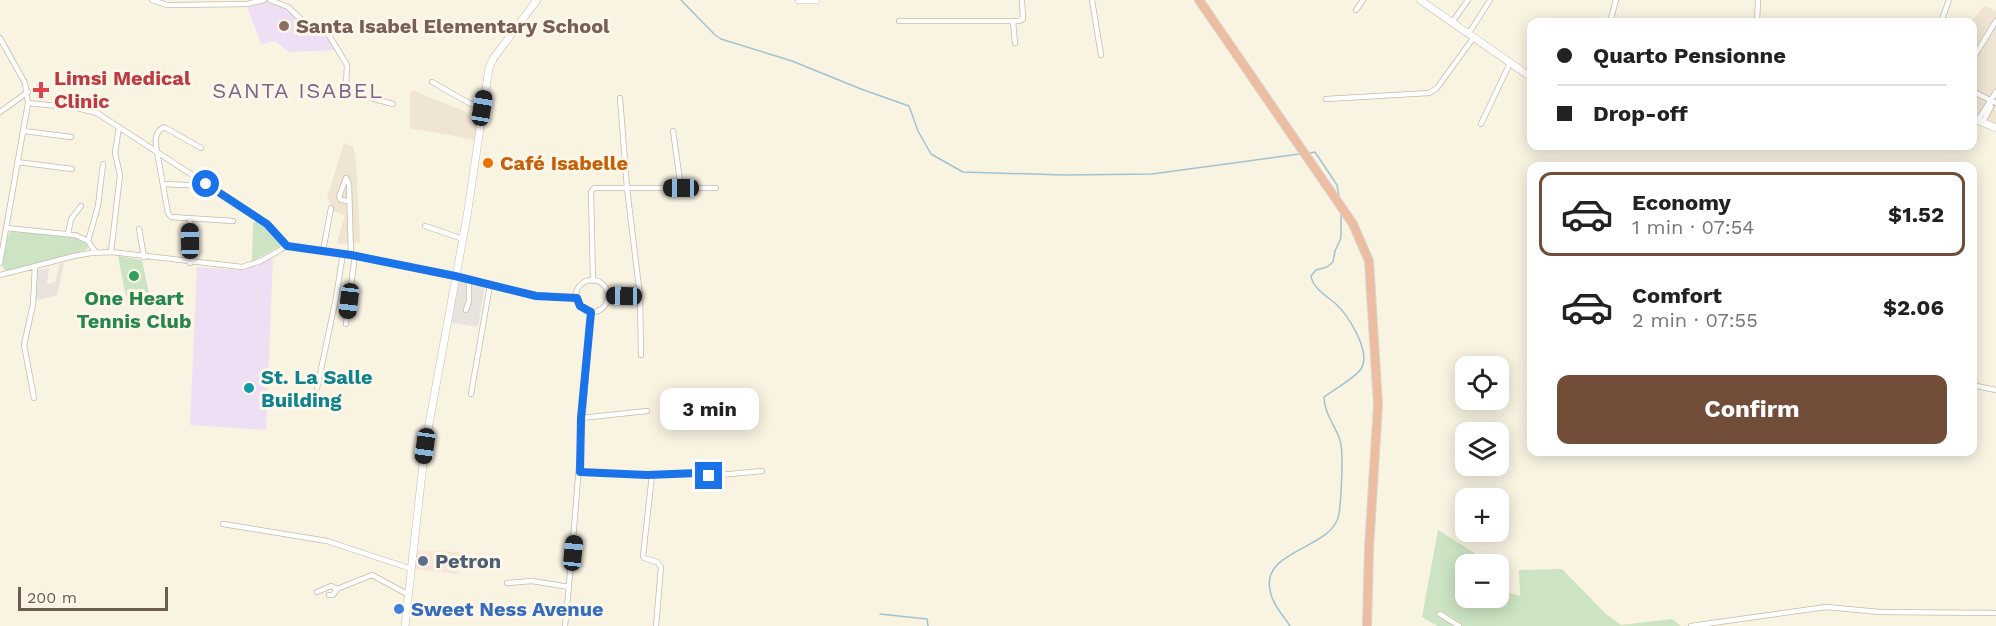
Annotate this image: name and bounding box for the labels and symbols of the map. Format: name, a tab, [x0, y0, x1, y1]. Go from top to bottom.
place label: Santa Isabel Elementary School	[296, 14, 610, 38]
marker: Santa Isabel Elementary School	[277, 19, 291, 33]
place label: Limsi Medical Clinic	[54, 66, 191, 113]
district label: SANTA ISABEL	[212, 78, 384, 103]
marker: Limsi Medical Clinic	[32, 81, 50, 99]
car	[470, 89, 494, 127]
place label: Café Isabelle	[500, 151, 628, 175]
marker: Café Isabelle	[481, 156, 495, 170]
route start	[192, 170, 219, 197]
car	[663, 179, 699, 197]
car	[181, 223, 199, 259]
marker: One Heart Tennis Club	[127, 269, 141, 283]
car	[338, 282, 360, 320]
place label: One Heart Tennis Club	[77, 286, 191, 333]
car	[606, 287, 642, 305]
place label: St. La Salle Building	[261, 365, 373, 412]
marker: St. La Salle Building	[242, 381, 256, 395]
callout: 3 min	[660, 389, 758, 431]
car	[414, 427, 436, 465]
route end	[695, 462, 722, 489]
car	[562, 534, 584, 572]
place label: Petron	[435, 549, 501, 573]
marker: Petron	[416, 554, 430, 568]
scale bar	[18, 584, 168, 612]
place label: Sweet Ness Avenue	[411, 597, 604, 621]
marker: Sweet Ness Avenue	[392, 602, 406, 616]

